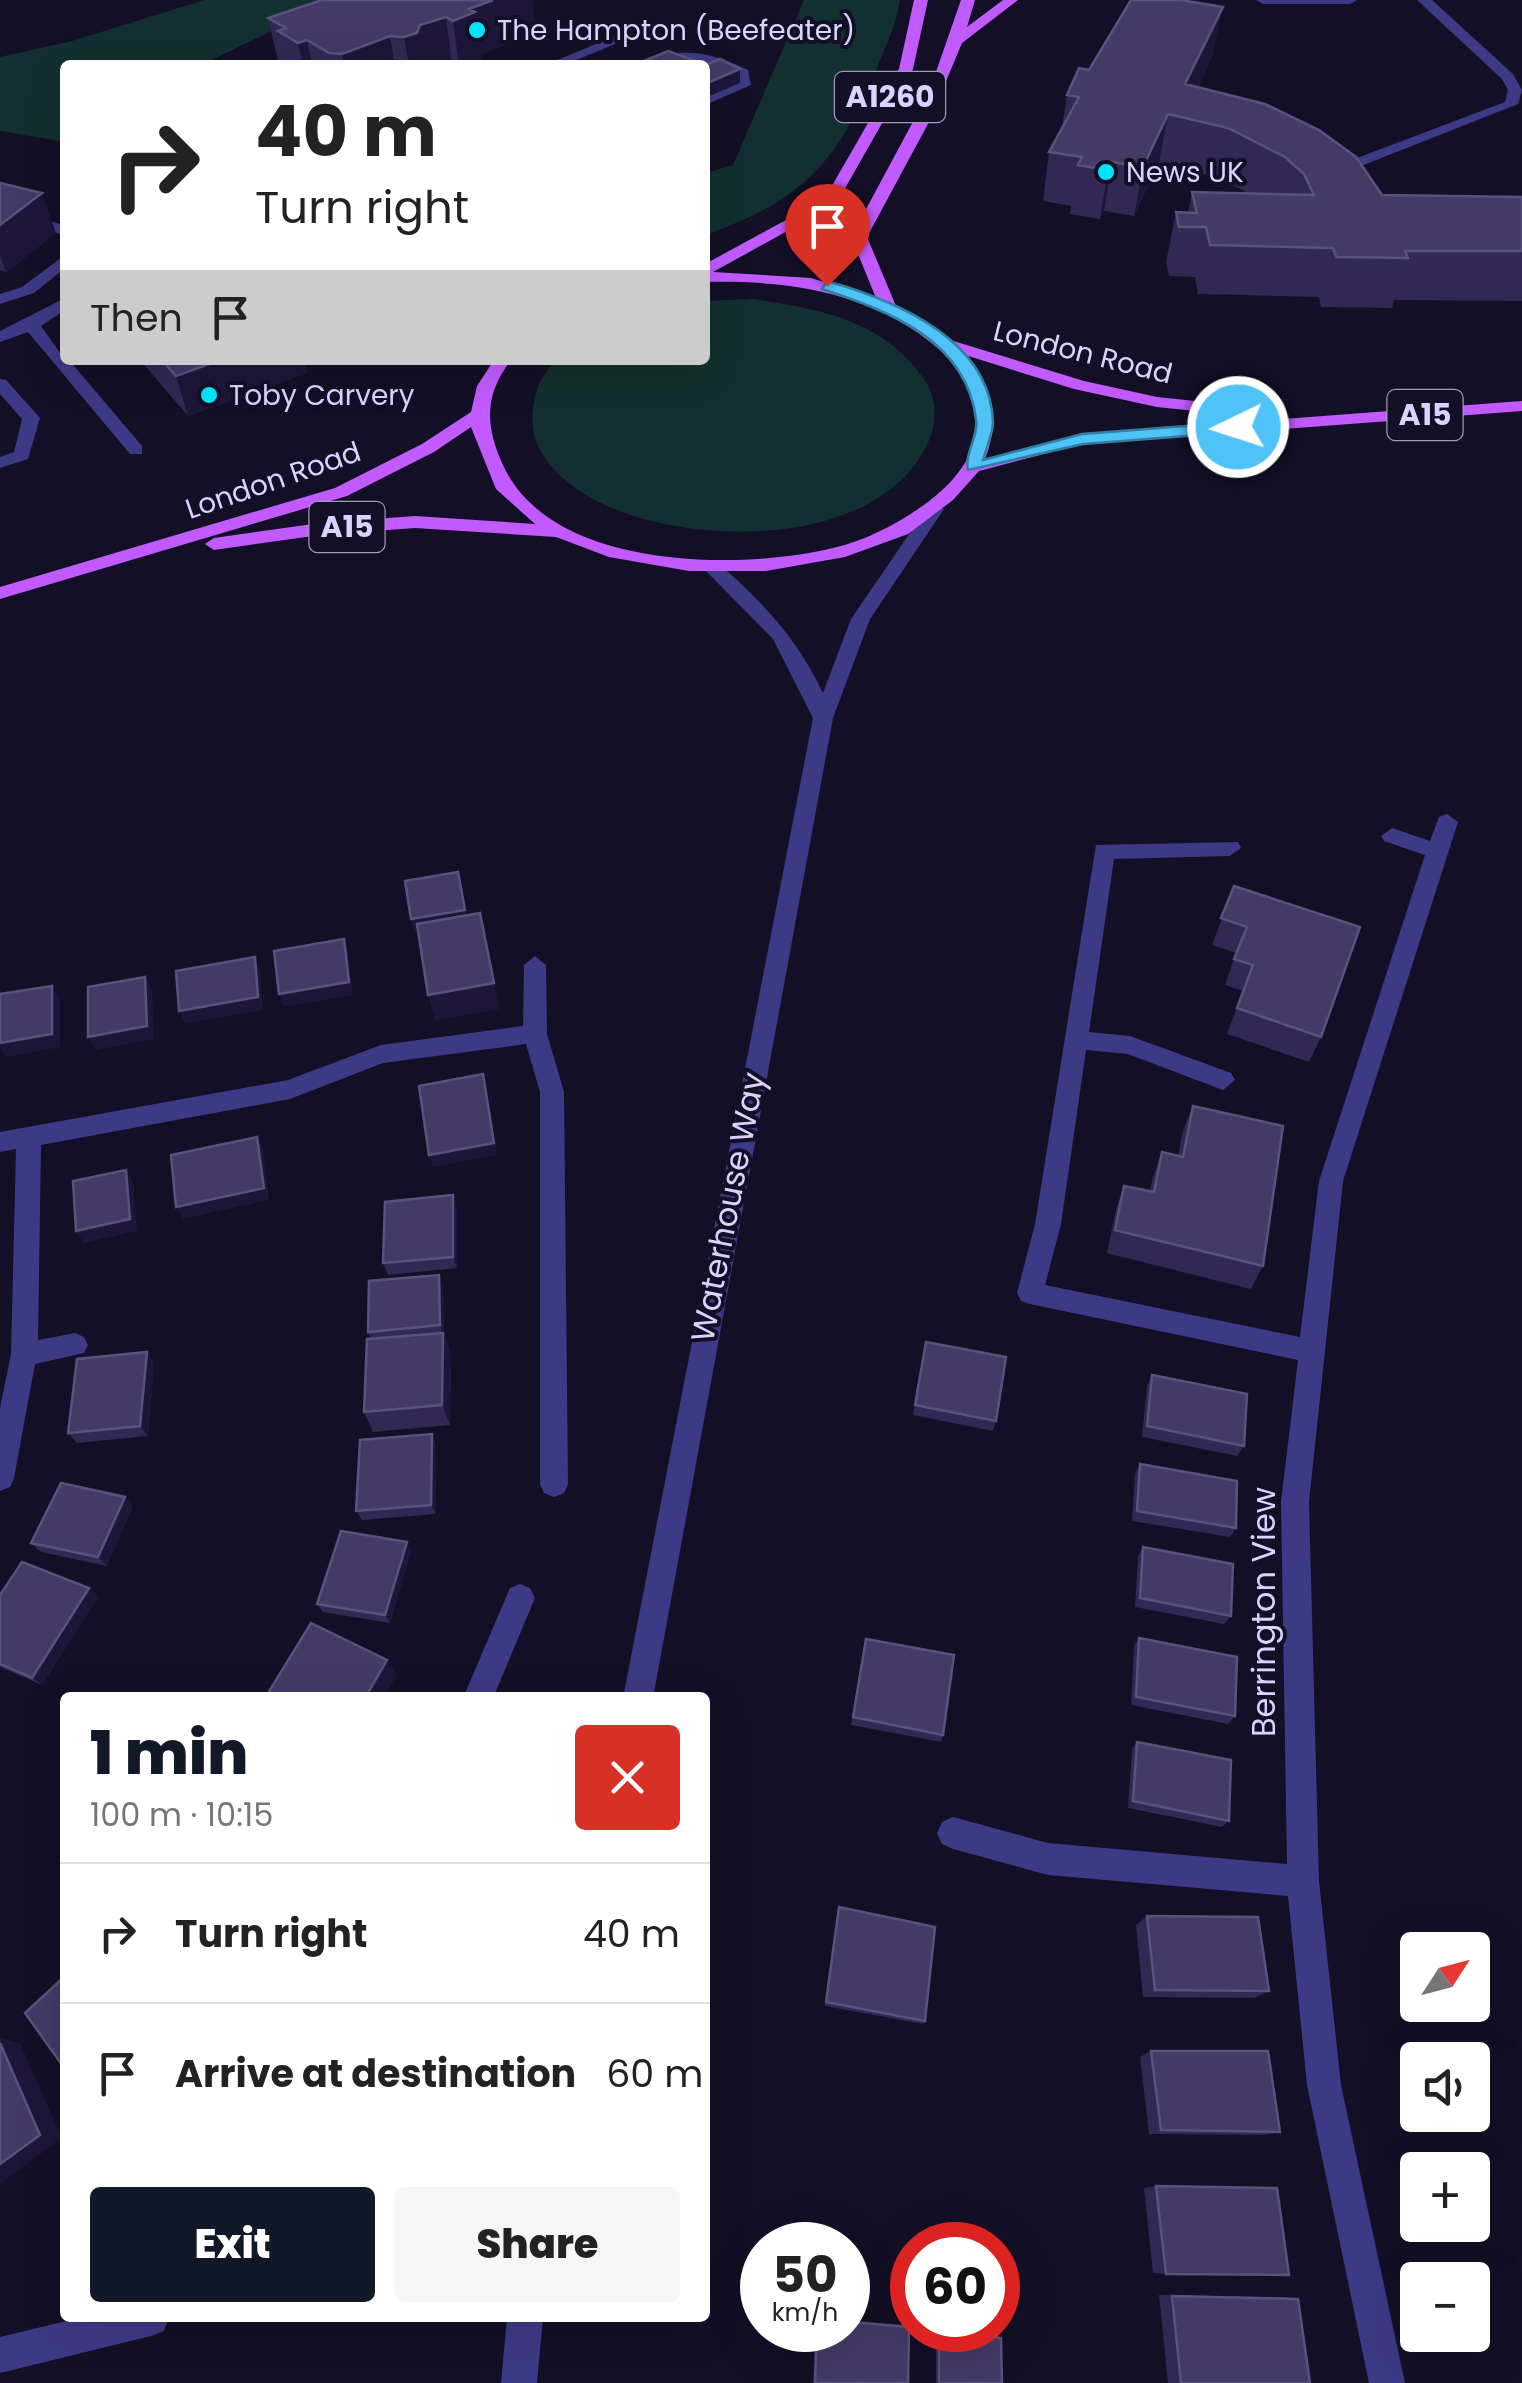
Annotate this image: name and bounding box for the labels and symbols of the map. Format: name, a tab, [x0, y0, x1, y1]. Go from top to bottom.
place label: The Hampton (Beefeater)	[497, 11, 855, 50]
marker: The Hampton (Beefeater)	[466, 19, 488, 41]
road number: A1260	[835, 72, 945, 122]
place label: News UK	[1126, 153, 1244, 192]
marker: News UK	[1095, 161, 1117, 183]
pin	[785, 184, 870, 287]
street label: London Road	[989, 311, 1176, 394]
position arrow	[1186, 375, 1290, 479]
place label: Toby Carvery	[229, 376, 415, 415]
marker: Toby Carvery	[198, 384, 220, 406]
road number: A15	[1388, 390, 1462, 440]
street label: London Road	[180, 432, 366, 529]
road number: A15	[310, 502, 384, 552]
street label: Waterhouse Way	[679, 1068, 776, 1346]
street label: Berrington View	[1241, 1487, 1286, 1737]
north arrow	[1400, 1932, 1490, 2022]
speed limit sign: 60	[890, 2222, 1020, 2352]

